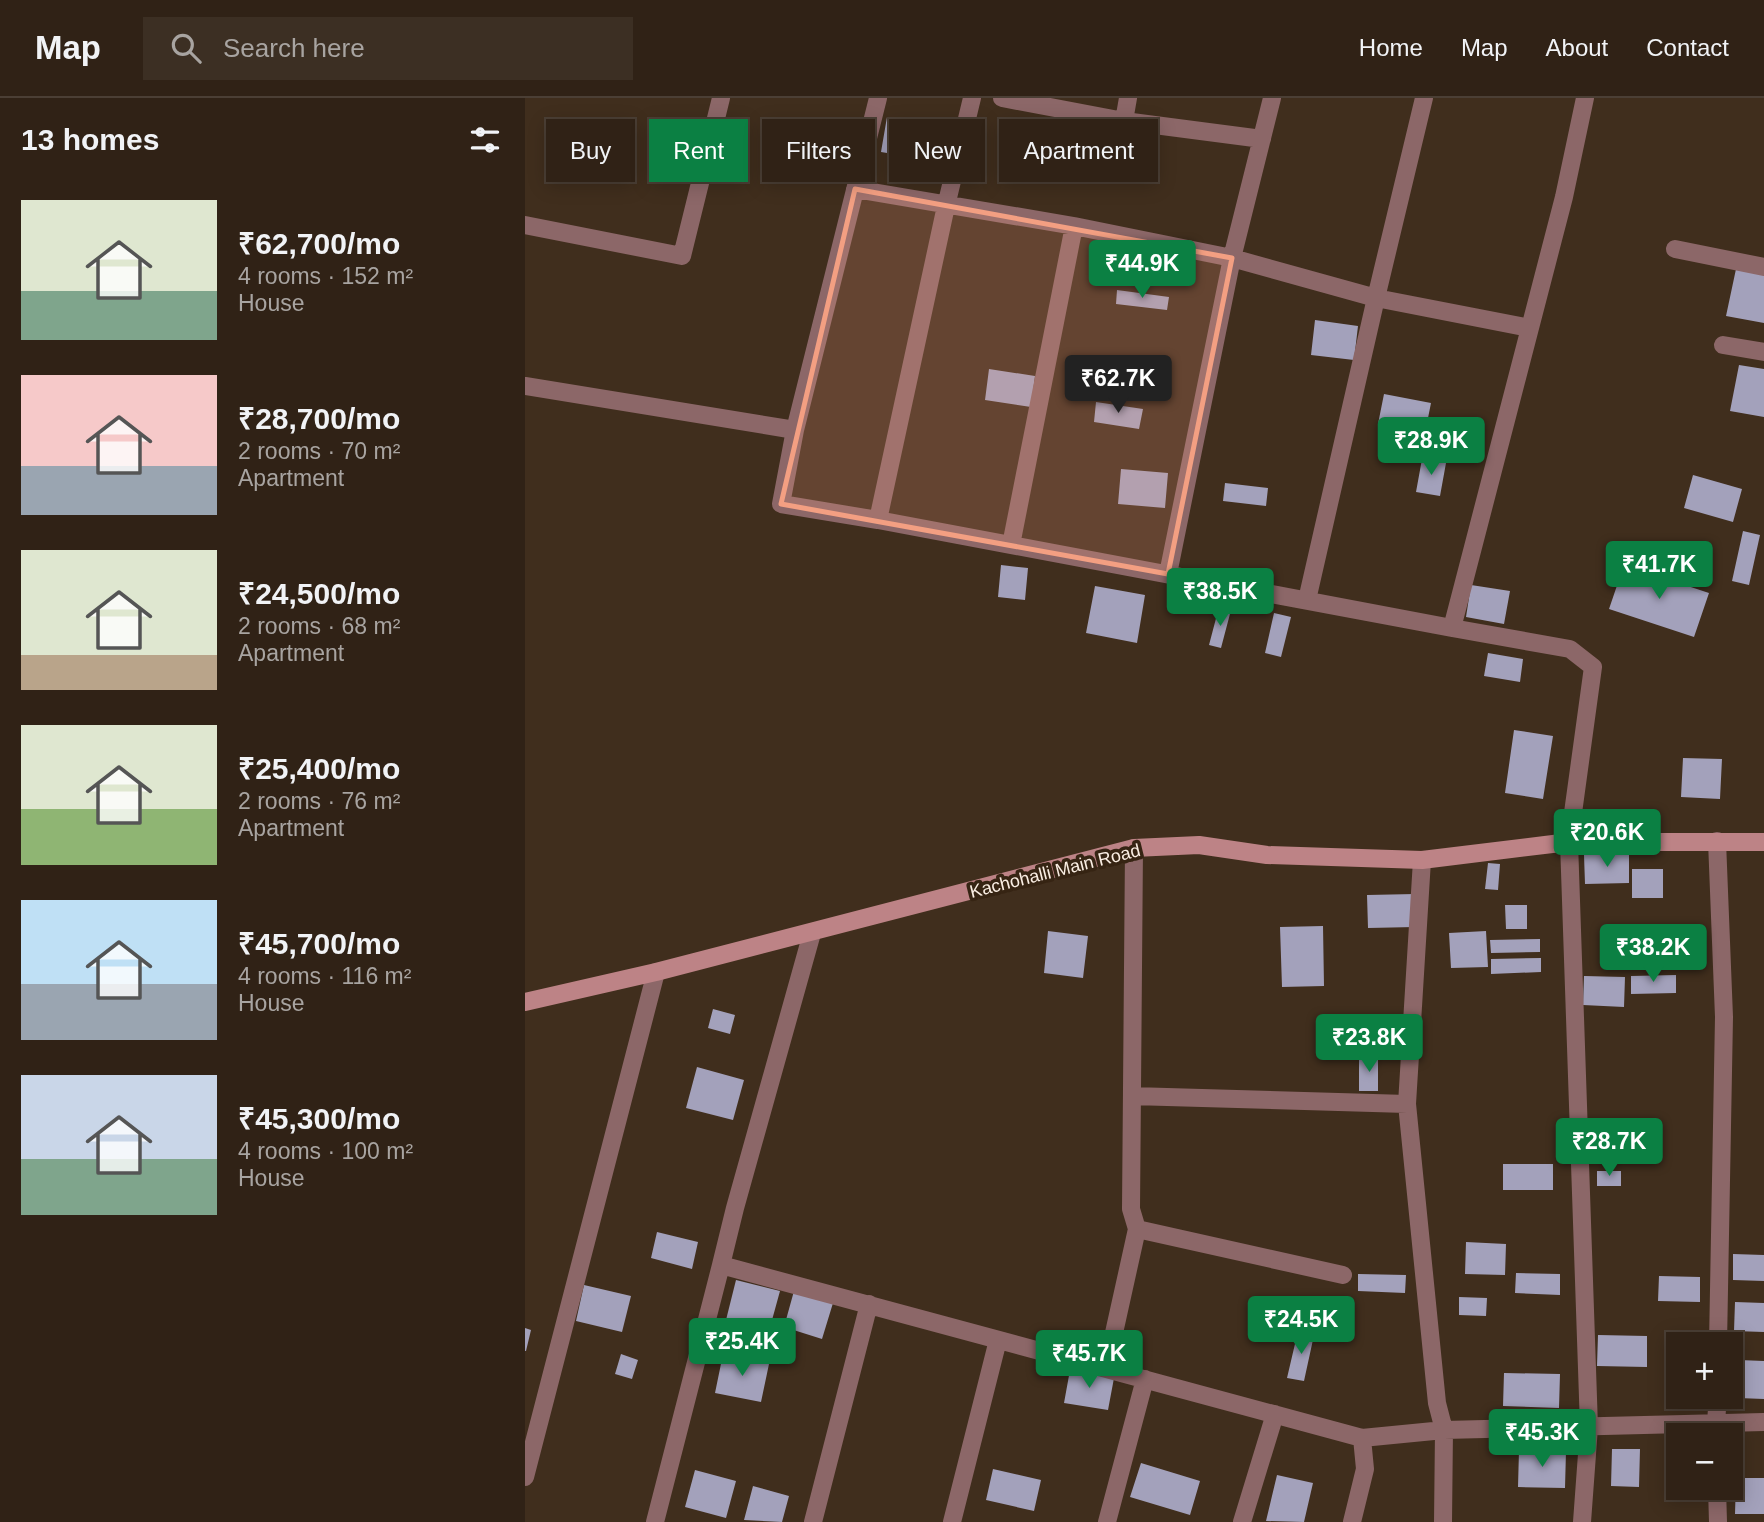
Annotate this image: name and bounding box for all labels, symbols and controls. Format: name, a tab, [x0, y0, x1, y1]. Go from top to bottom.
search box	[143, 17, 633, 80]
text: Map	[35, 29, 101, 66]
icon: search	[167, 29, 205, 67]
text: Search here	[223, 33, 365, 63]
text: Home	[1359, 34, 1423, 61]
text: Map	[1461, 34, 1508, 61]
text: About	[1546, 34, 1608, 61]
text: Contact	[1646, 34, 1729, 61]
chip: Buy	[546, 119, 635, 182]
chip: Rent	[649, 119, 748, 182]
chip: Filters	[762, 119, 875, 182]
chip: New	[889, 119, 985, 182]
chip: Apartment	[999, 119, 1158, 182]
icon: filters	[466, 121, 504, 159]
text: 13 homes	[21, 123, 159, 156]
text: ₹62,700/mo	[238, 227, 400, 260]
icon: home	[77, 228, 161, 312]
pin: ₹44.9K	[1085, 240, 1199, 300]
text: ₹44.9K	[1105, 250, 1179, 276]
text: 4 rooms · 152 m²	[238, 263, 413, 289]
text: House	[238, 290, 304, 316]
pin: ₹62.7K	[1061, 356, 1175, 415]
text: ₹62.7K	[1081, 365, 1155, 391]
text: ₹28,700/mo	[238, 402, 400, 435]
icon: home	[77, 403, 161, 487]
pin: ₹28.9K	[1374, 418, 1488, 477]
text: ₹28.9K	[1394, 427, 1468, 453]
text: 2 rooms · 70 m²	[238, 438, 400, 464]
text: Apartment	[238, 465, 344, 491]
pin: ₹41.7K	[1602, 542, 1716, 601]
text: ₹41.7K	[1622, 551, 1696, 577]
pin: ₹38.5K	[1163, 568, 1277, 628]
text: ₹24,500/mo	[238, 577, 400, 610]
icon: home	[77, 578, 161, 662]
text: ₹38.5K	[1183, 578, 1257, 604]
text: 2 rooms · 68 m²	[238, 613, 400, 639]
text: Apartment	[238, 640, 344, 666]
text: ₹25,400/mo	[238, 752, 400, 785]
icon: home	[77, 753, 161, 837]
text: 2 rooms · 76 m²	[238, 788, 400, 814]
pin: ₹20.6K	[1550, 810, 1664, 869]
text: Apartment	[238, 815, 344, 841]
text: ₹20.6K	[1570, 819, 1644, 845]
street label: Kachohalli Main Road	[968, 840, 1142, 902]
pin: ₹38.2K	[1596, 924, 1710, 984]
text: ₹45,700/mo	[238, 927, 400, 960]
icon: home	[77, 928, 161, 1012]
text: ₹38.2K	[1616, 934, 1690, 960]
text: 4 rooms · 116 m²	[238, 963, 411, 989]
text: House	[238, 990, 304, 1016]
pin: ₹23.8K	[1312, 1014, 1426, 1074]
text: ₹23.8K	[1332, 1024, 1406, 1050]
text: ₹45,300/mo	[238, 1102, 400, 1135]
icon: home	[77, 1103, 161, 1187]
pin: ₹28.7K	[1552, 1118, 1666, 1178]
text: ₹28.7K	[1572, 1128, 1646, 1154]
text: 4 rooms · 100 m²	[238, 1138, 413, 1164]
text: House	[238, 1165, 304, 1191]
pin: ₹24.5K	[1244, 1296, 1358, 1356]
text: ₹24.5K	[1264, 1306, 1338, 1332]
pin: ₹25.4K	[685, 1318, 799, 1378]
text: ₹25.4K	[705, 1328, 779, 1354]
pin: ₹45.7K	[1032, 1330, 1146, 1390]
map controls	[1666, 1332, 1743, 1500]
button: +	[1666, 1332, 1743, 1409]
text: ₹45.7K	[1052, 1340, 1126, 1366]
pin: ₹45.3K	[1485, 1410, 1599, 1469]
text: ₹45.3K	[1505, 1419, 1579, 1445]
button: −	[1666, 1423, 1743, 1500]

